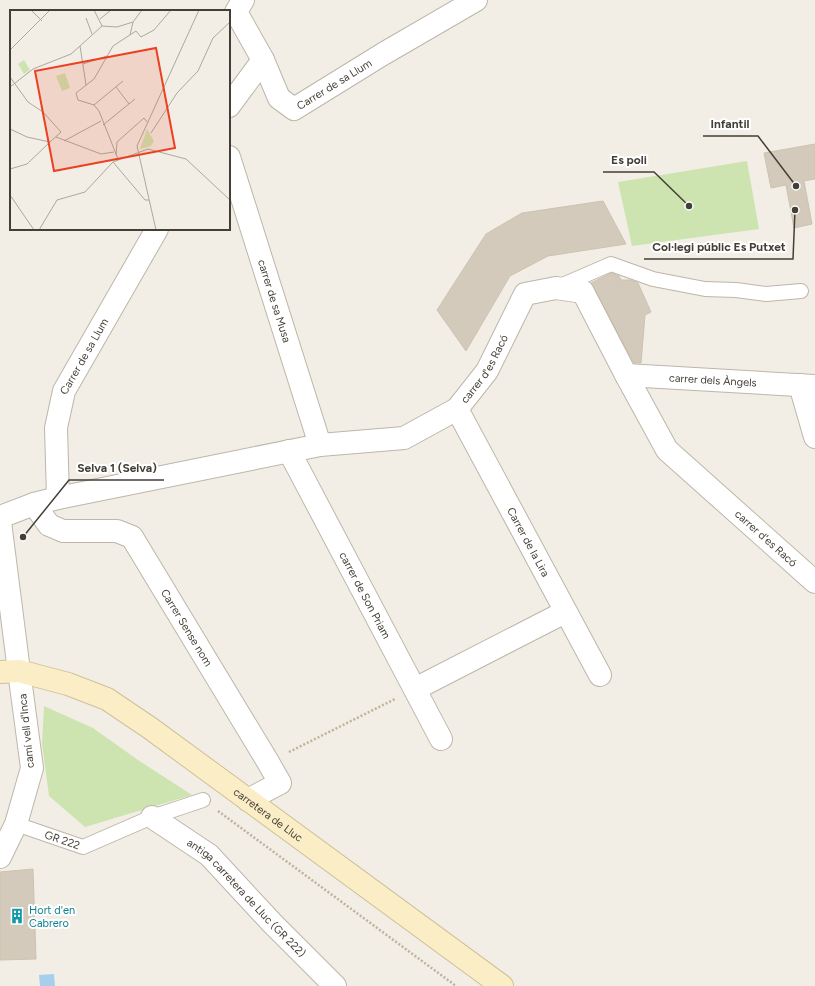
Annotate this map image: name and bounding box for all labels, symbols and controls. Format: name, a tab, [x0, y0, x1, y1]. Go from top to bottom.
inset map	[10, 10, 230, 230]
street label: Carrer de sa Llum	[295, 57, 374, 113]
callout: Infantil	[703, 112, 758, 136]
text: Infantil	[711, 117, 750, 131]
callout: Es poli	[603, 148, 654, 172]
text: Es poli	[611, 153, 647, 167]
callout: Col·legi públic Es Putxet	[644, 235, 793, 259]
text: Col·legi públic Es Putxet	[652, 240, 786, 254]
street label: carrer de sa Musa	[255, 258, 293, 344]
street label: Carrer de sa Llum	[57, 316, 111, 397]
street label: carrer d'es Racó	[458, 333, 511, 406]
street label: carrer dels Àngels	[669, 372, 757, 390]
callout: Selva 1 (Selva)	[69, 456, 164, 480]
text: Selva 1 (Selva)	[77, 461, 157, 475]
street label: Carrer de la Lira	[504, 505, 552, 579]
street label: carrer d'es Racó	[732, 508, 799, 570]
street label: carrer de Son Priam	[336, 550, 393, 641]
street label: Carrer Sense nom	[158, 587, 215, 669]
street label: camí vell d'Inca	[16, 693, 37, 769]
street label: carretera de Lluc	[231, 785, 305, 845]
street label: GR 222	[43, 828, 82, 852]
street label: antiga carretera de Lluc (GR 222)	[184, 836, 308, 960]
place label: Hort d'en Cabrero	[29, 904, 75, 930]
building icon: Hort d'en Cabrero	[8, 907, 26, 925]

